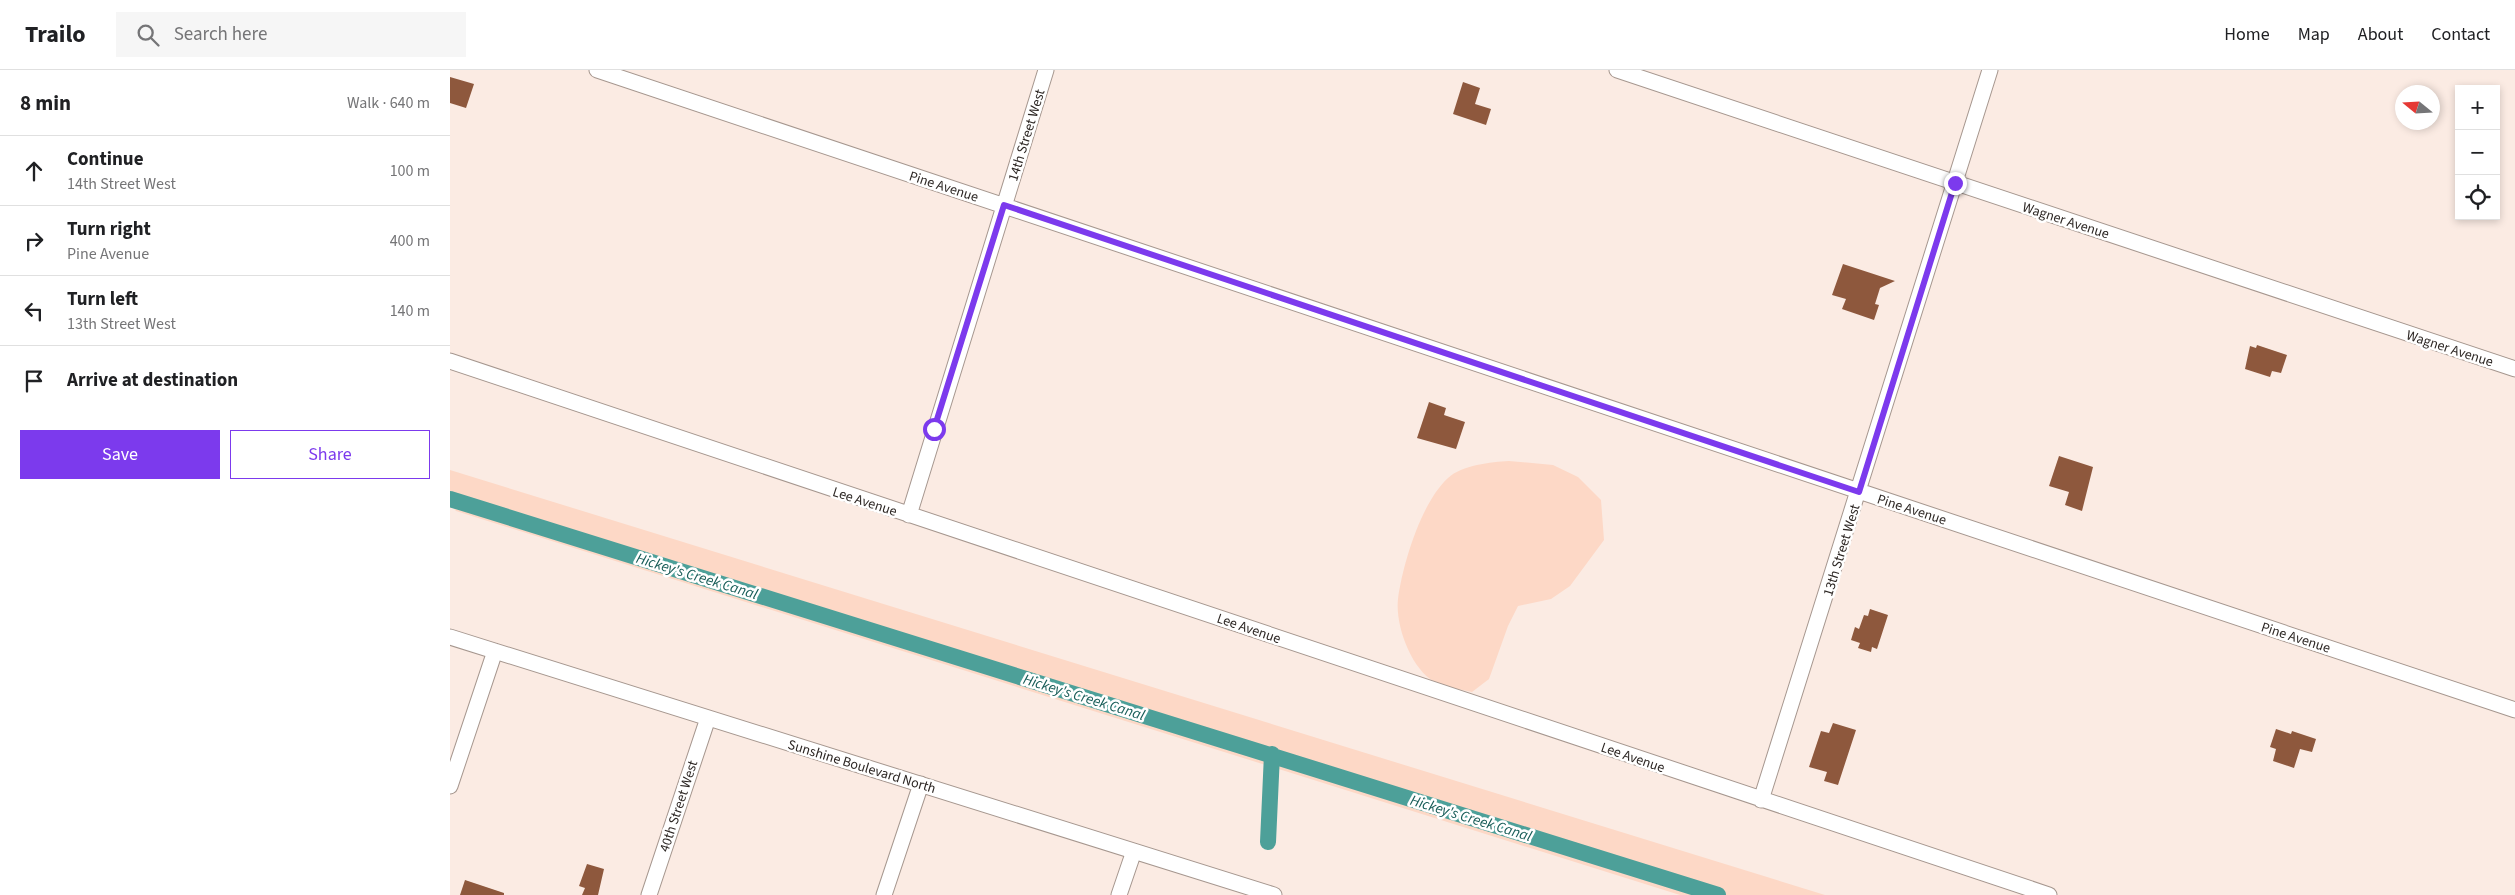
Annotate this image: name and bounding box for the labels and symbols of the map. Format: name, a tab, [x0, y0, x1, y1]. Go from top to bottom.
north arrow	[2395, 85, 2440, 130]
street label: 14th Street West	[1003, 87, 1051, 184]
street label: Pine Avenue	[906, 166, 981, 208]
route end	[1944, 172, 1967, 195]
street label: Wagner Avenue	[2020, 197, 2112, 244]
street label: Wagner Avenue	[2404, 325, 2496, 372]
route start	[923, 418, 946, 441]
street label: Lee Avenue	[830, 482, 899, 522]
street label: Pine Avenue	[1874, 489, 1949, 531]
street label: 13th Street West	[1818, 502, 1866, 599]
water label: Hickey's Creek Canal	[633, 548, 760, 605]
street label: Lee Avenue	[1214, 609, 1283, 649]
street label: Pine Avenue	[2258, 617, 2333, 659]
water label: Hickey's Creek Canal	[1020, 669, 1147, 726]
street label: Sunshine Boulevard North	[785, 735, 938, 799]
street label: Lee Avenue	[1598, 738, 1667, 778]
street label: 40th Street West	[655, 758, 703, 855]
water label: Hickey's Creek Canal	[1407, 790, 1534, 847]

